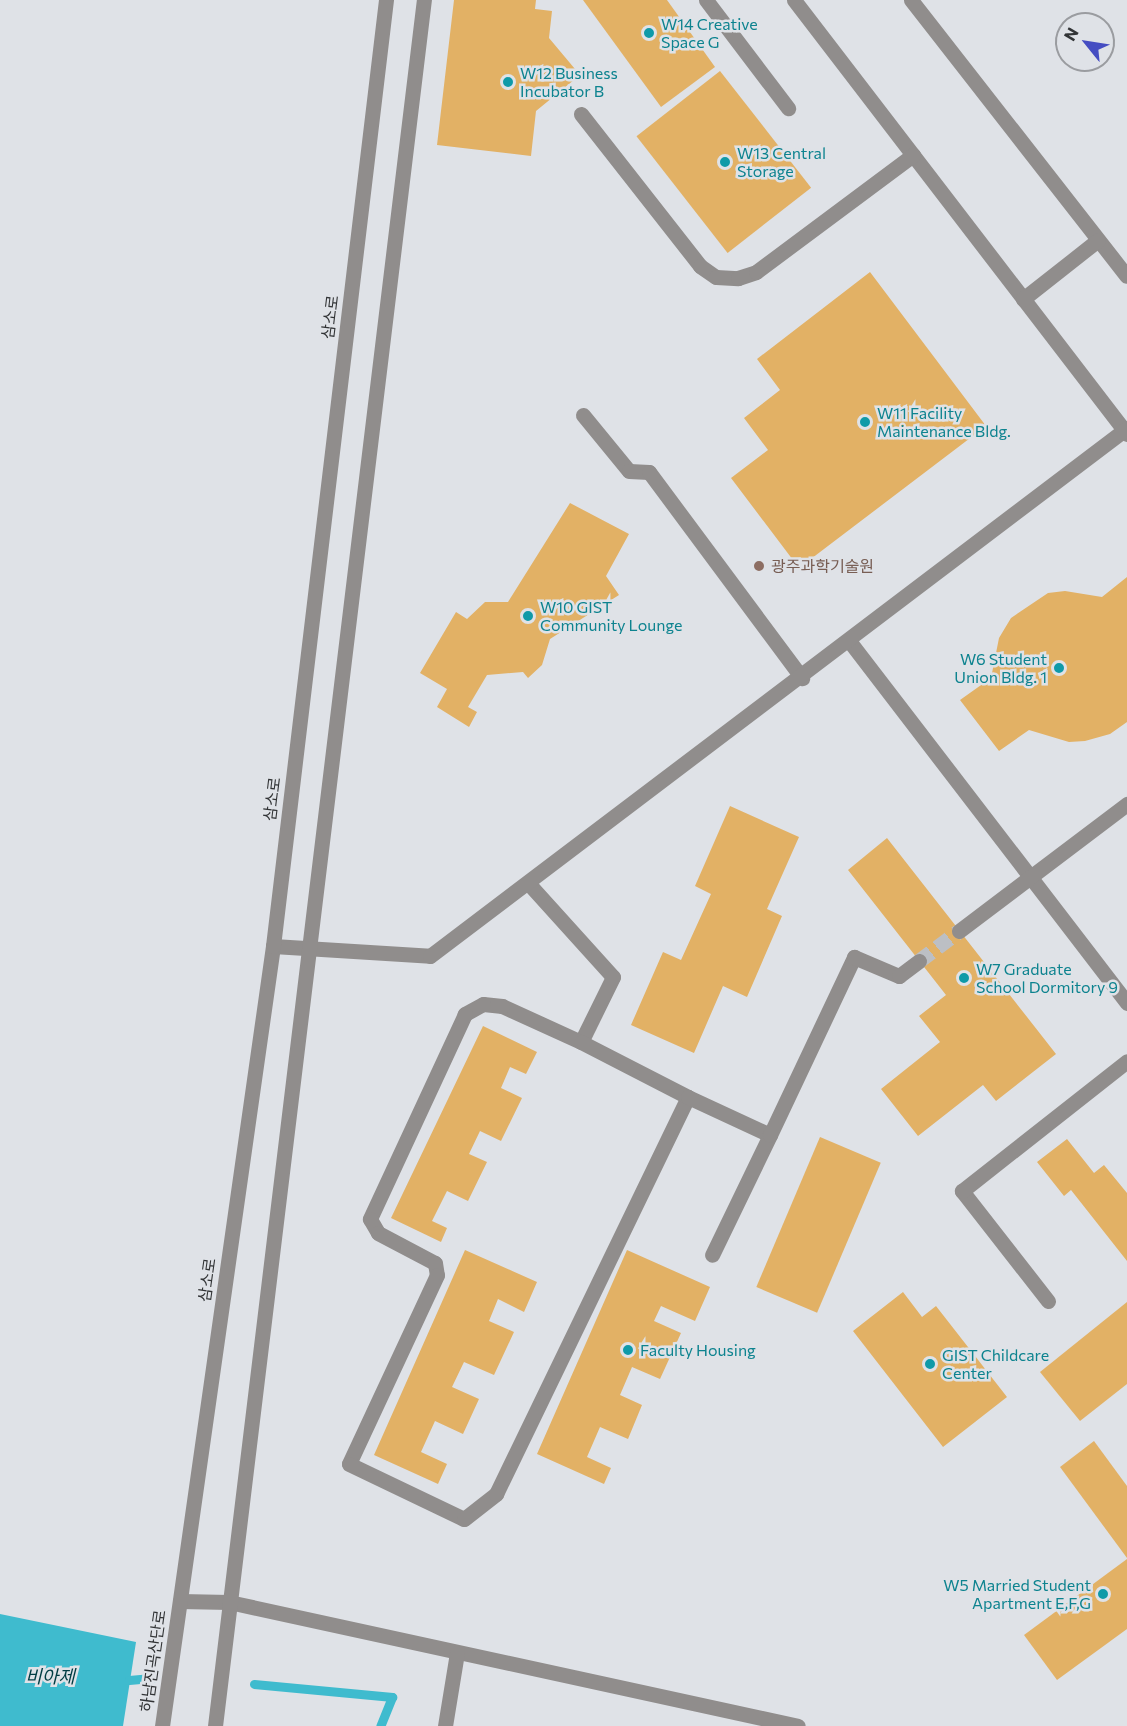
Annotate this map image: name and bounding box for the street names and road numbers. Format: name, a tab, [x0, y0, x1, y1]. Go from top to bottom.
street label: 삼소로	[318, 294, 342, 340]
street label: 삼소로	[260, 776, 284, 822]
street label: 삼소로	[194, 1257, 220, 1303]
street label: 하남진곡산단로	[136, 1609, 170, 1713]

